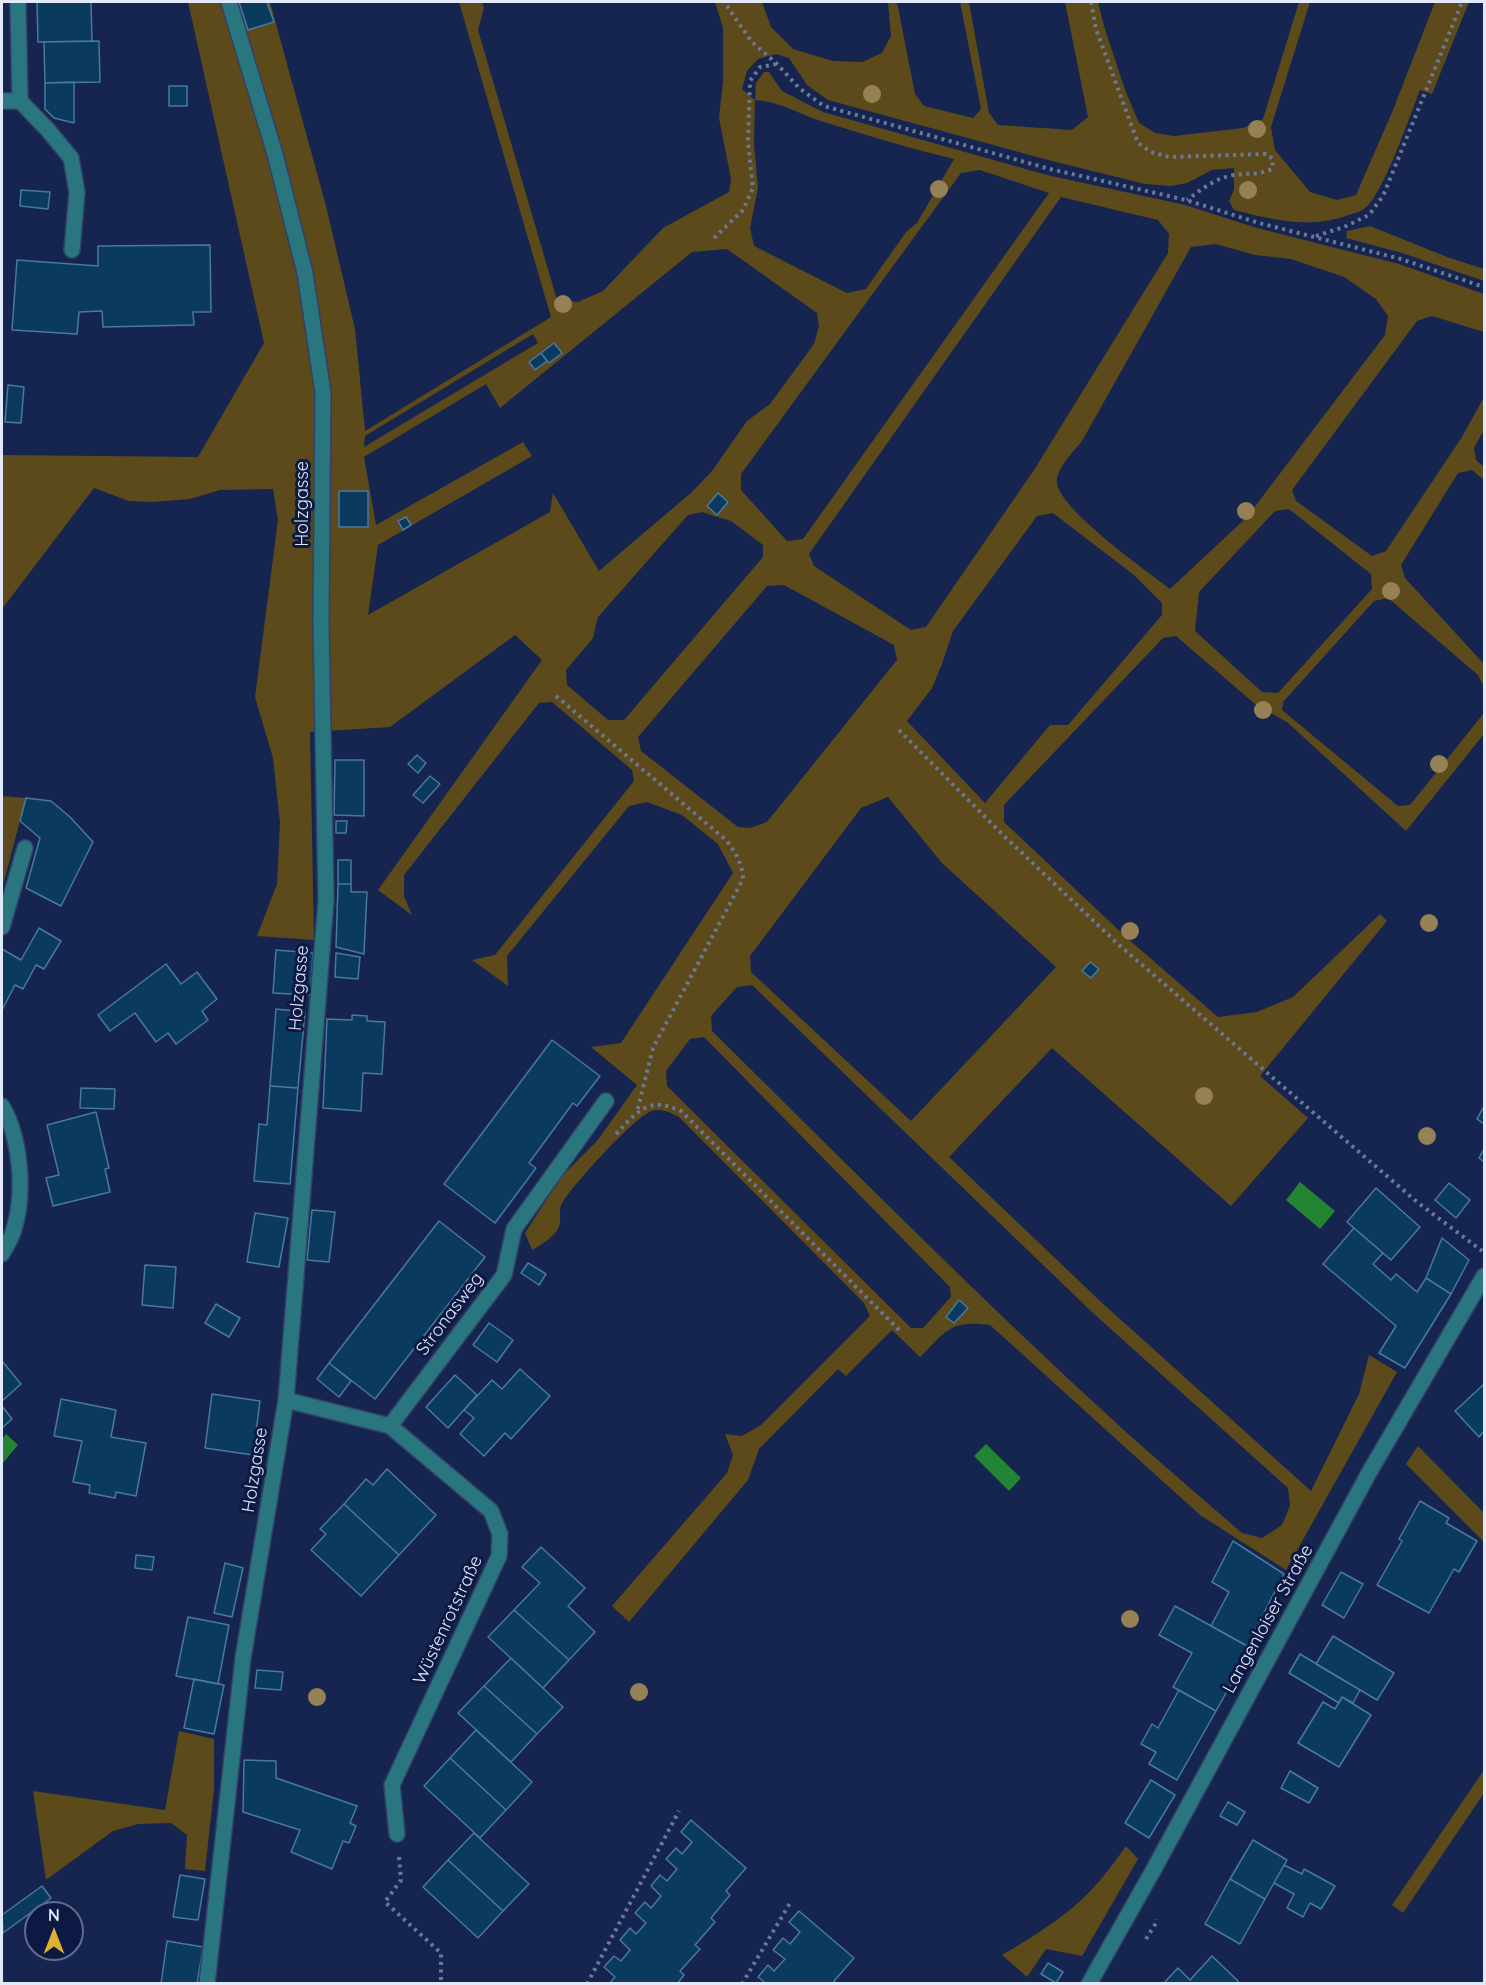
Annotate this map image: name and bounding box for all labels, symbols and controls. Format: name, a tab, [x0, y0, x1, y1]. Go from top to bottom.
street label: Holzgasse	[292, 461, 314, 547]
street label: Holzgasse	[285, 944, 313, 1032]
street label: Stronasweg	[412, 1268, 488, 1360]
street label: Holzgasse	[238, 1426, 272, 1514]
street label: Langenloiser Straße	[1218, 1541, 1318, 1697]
street label: Wüstenrotstraße	[409, 1552, 487, 1688]
north arrow	[24, 1901, 84, 1961]
text: N	[48, 1905, 60, 1925]

